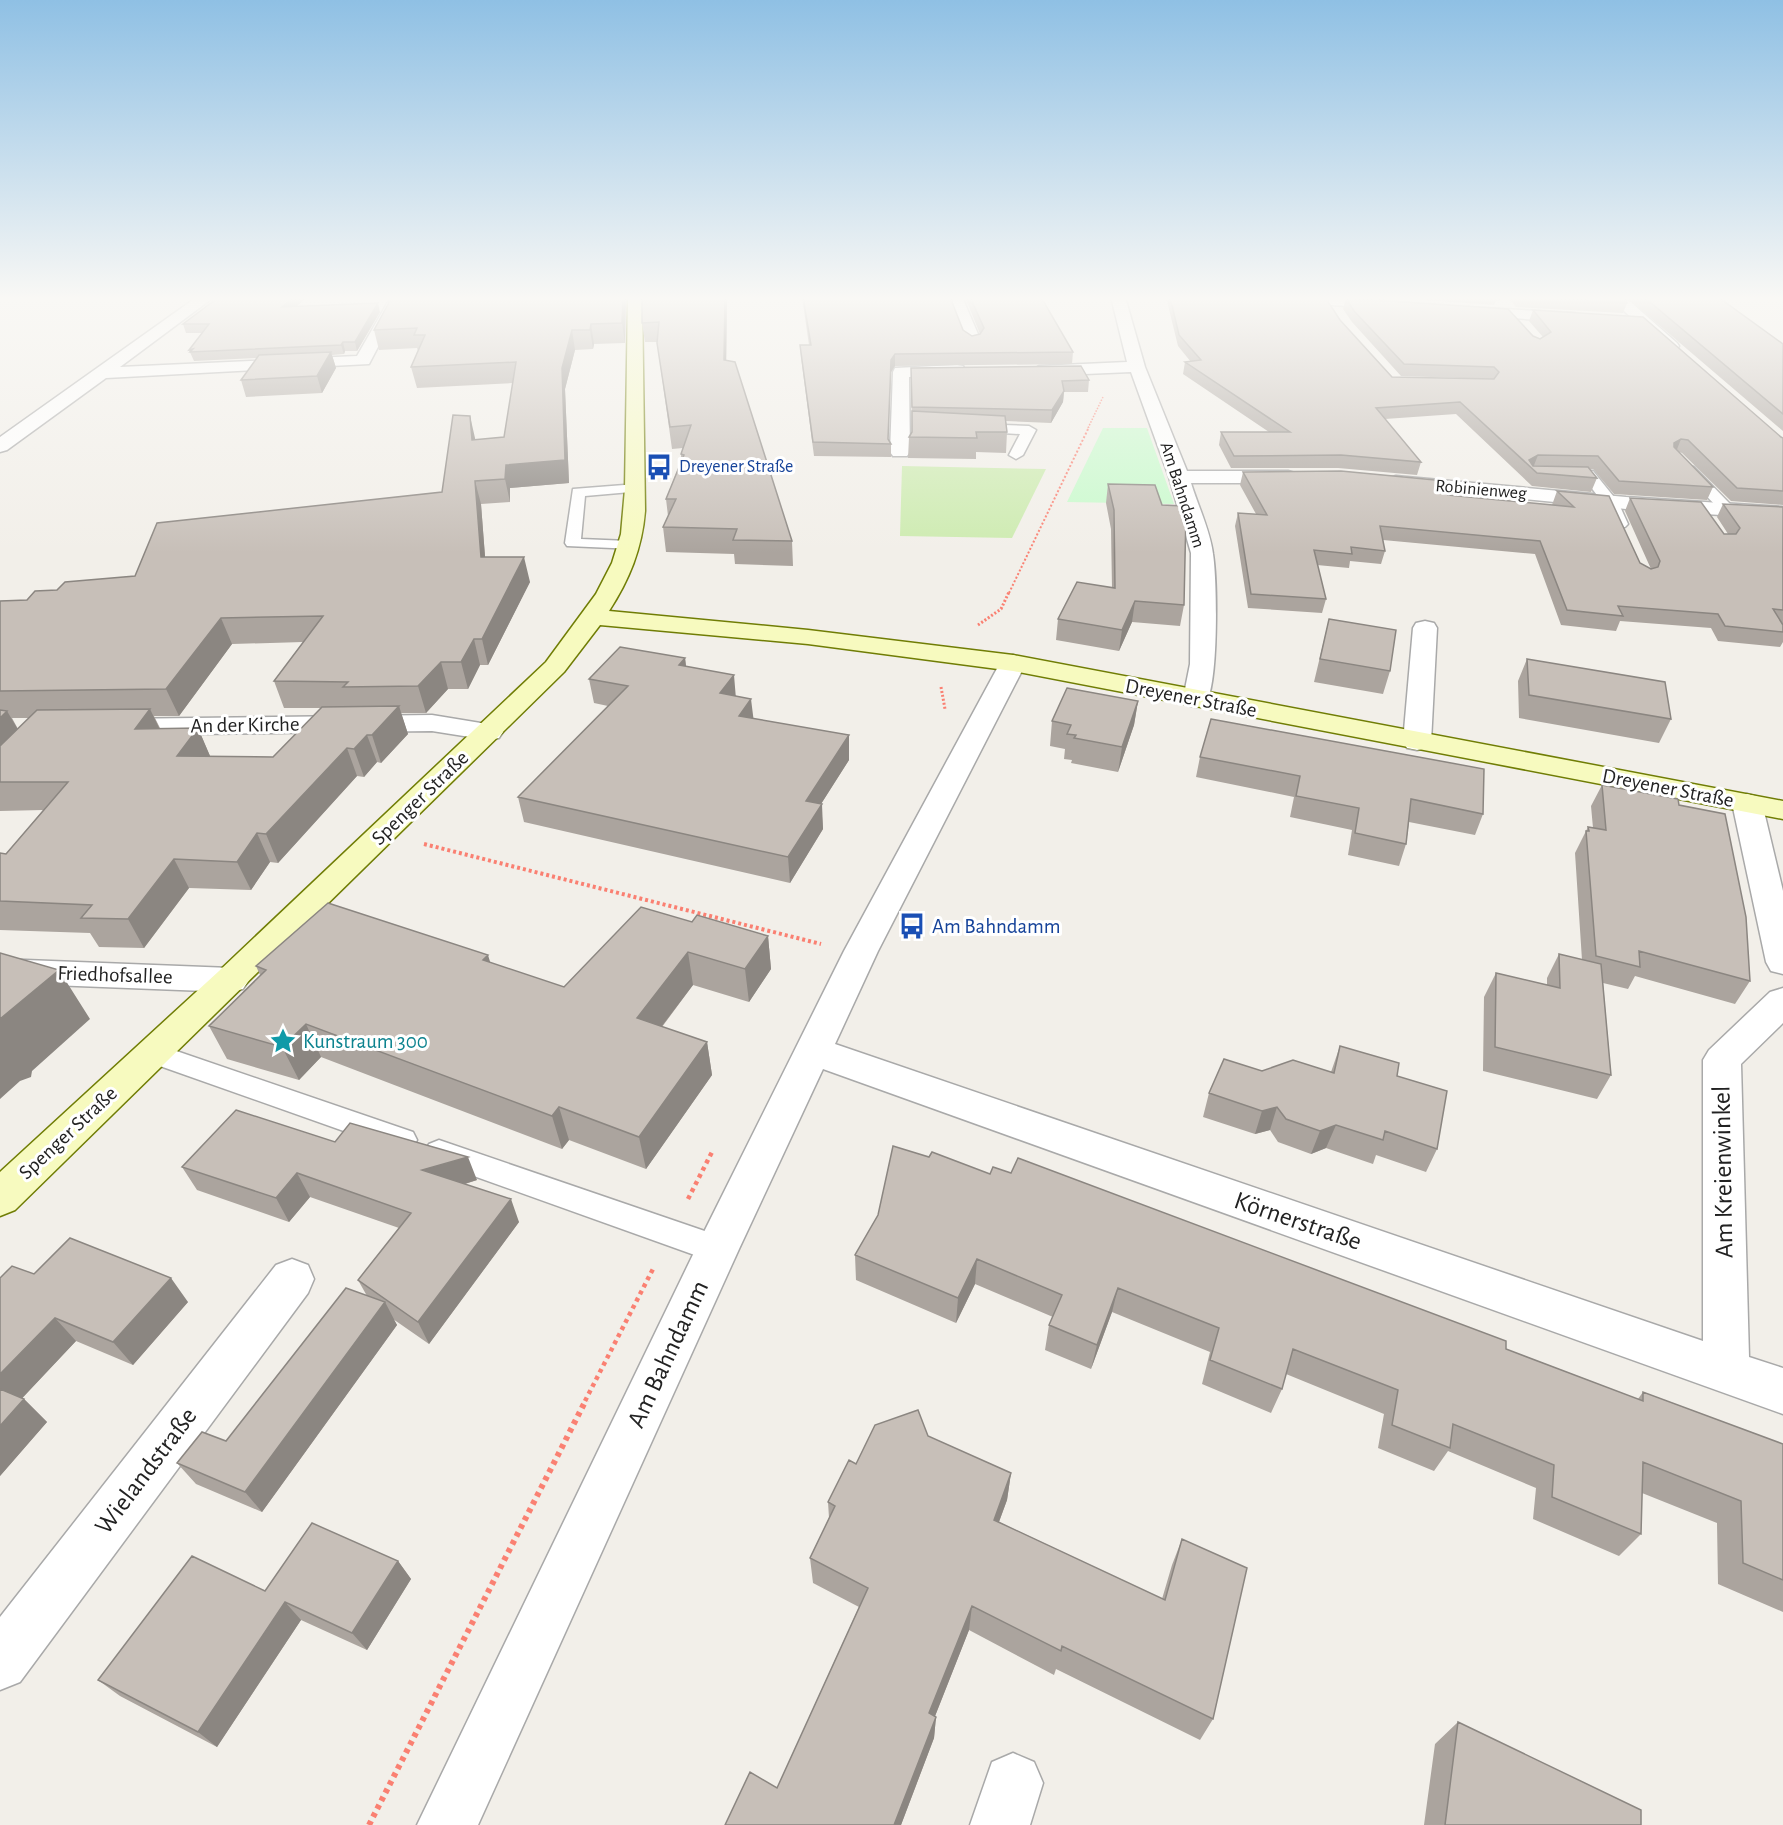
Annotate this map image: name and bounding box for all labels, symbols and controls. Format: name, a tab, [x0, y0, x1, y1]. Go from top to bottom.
street label: Am Bahndamm	[1156, 440, 1208, 550]
bus stop icon: Dreyener Straße	[644, 452, 674, 482]
place label: Dreyener Straße	[679, 458, 793, 476]
street label: Robinienweg	[1435, 477, 1528, 503]
street label: Dreyener Straße	[1124, 675, 1258, 721]
street label: An der Kirche	[190, 714, 300, 736]
street label: Spenger Straße	[368, 747, 472, 849]
street label: Dreyener Straße	[1601, 765, 1735, 811]
bus stop icon: Am Bahndamm	[897, 911, 927, 941]
place label: Am Bahndamm	[932, 916, 1060, 937]
street label: Friedhofsallee	[57, 962, 173, 988]
place icon: Kunstraum 300	[268, 1026, 298, 1056]
place label: Kunstraum 300	[303, 1031, 428, 1052]
street label: Spenger Straße	[15, 1083, 121, 1183]
street label: Am Kreienwinkel	[1708, 1086, 1738, 1258]
street label: Körnerstraße	[1231, 1187, 1365, 1255]
street label: Am Bahndamm	[623, 1276, 713, 1432]
street label: Wielandstraße	[90, 1403, 202, 1539]

